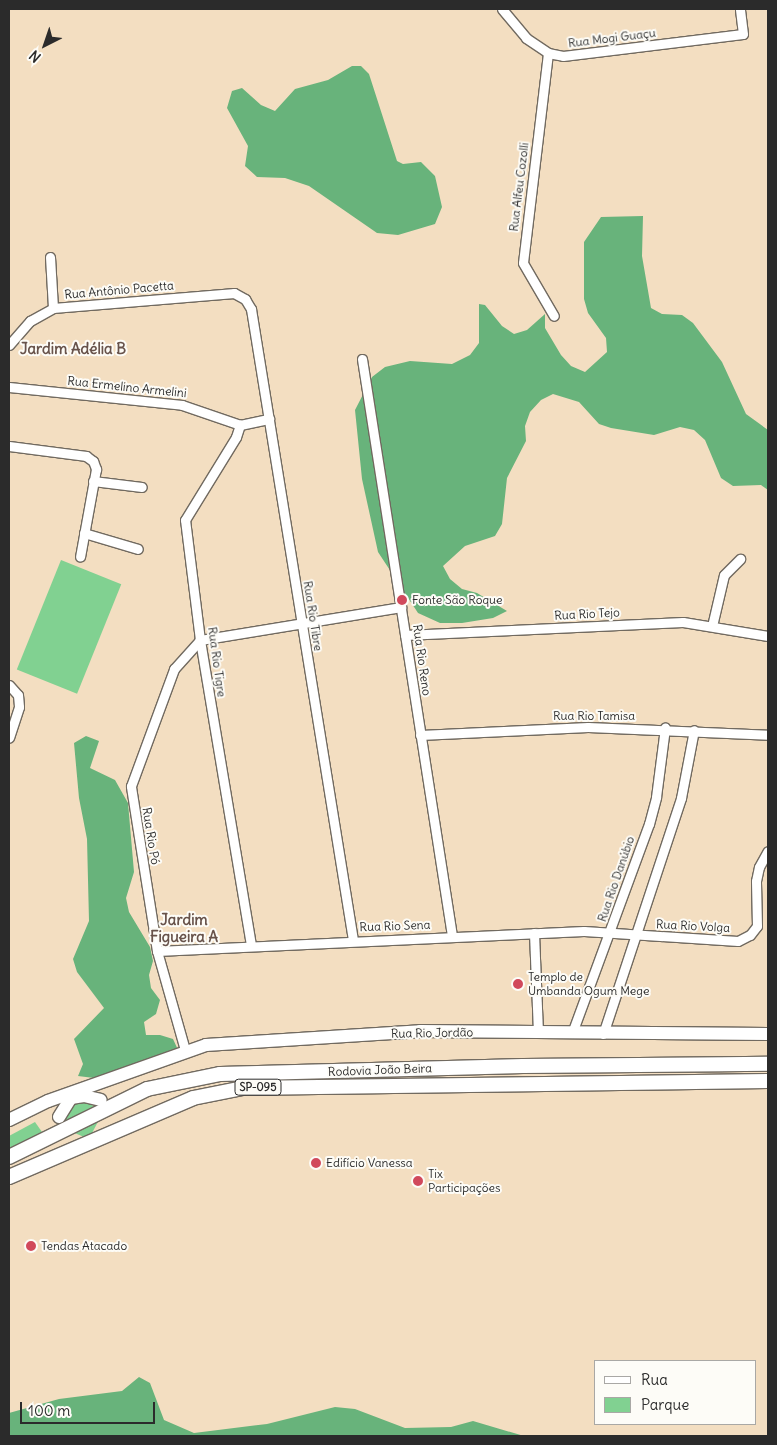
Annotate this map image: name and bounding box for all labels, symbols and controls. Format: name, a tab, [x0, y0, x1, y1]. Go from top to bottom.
north arrow	[20, 20, 70, 70]
street label: Rua Mogi Guaçu	[567, 25, 657, 51]
text: N	[26, 46, 45, 66]
street label: Rua Alfeu Cozolli	[506, 142, 532, 232]
street label: Rua Antônio Pacetta	[64, 278, 174, 302]
district label: Jardim Adélia B	[20, 340, 126, 358]
street label: Rua Ermelino Armelini	[67, 374, 187, 400]
street label: Rua Rio Tibre	[300, 580, 326, 652]
place label: Fonte São Roque	[412, 593, 502, 607]
marker: Fonte São Roque	[396, 594, 408, 606]
street label: Rua Rio Tejo	[554, 605, 620, 623]
street label: Rua Rio Reno	[410, 624, 434, 696]
street label: Rua Rio Tigre	[205, 626, 229, 698]
street label: Rua Rio Tamisa	[553, 709, 635, 723]
street label: Rua Rio Pó	[139, 806, 163, 866]
street label: Rua Rio Danúbio	[595, 834, 637, 924]
district label: Jardim Figueira A	[150, 910, 218, 945]
street label: Rua Rio Volga	[656, 917, 730, 935]
street label: Rua Rio Sena	[359, 918, 431, 934]
place label: Templo de Umbanda Ogum Mege	[528, 970, 649, 998]
marker: Templo de Umbanda Ogum Mege	[512, 978, 524, 990]
street label: Rua Rio Jordão	[391, 1025, 473, 1041]
street label: Rodovia João Beira	[328, 1061, 432, 1079]
road number: SP-095	[234, 1078, 282, 1096]
place label: Edifício Vanessa	[326, 1156, 413, 1170]
marker: Edifício Vanessa	[310, 1157, 322, 1169]
place label: Tix Participações	[428, 1167, 501, 1195]
marker: Tix Participações	[412, 1175, 424, 1187]
place label: Tendas Atacado	[41, 1239, 127, 1253]
marker: Tendas Atacado	[25, 1240, 37, 1252]
legend	[594, 1360, 757, 1425]
text: Rua	[641, 1370, 668, 1389]
scale bar	[22, 1392, 158, 1424]
text: Parque	[641, 1395, 689, 1414]
text: 100 m	[28, 1401, 70, 1420]

